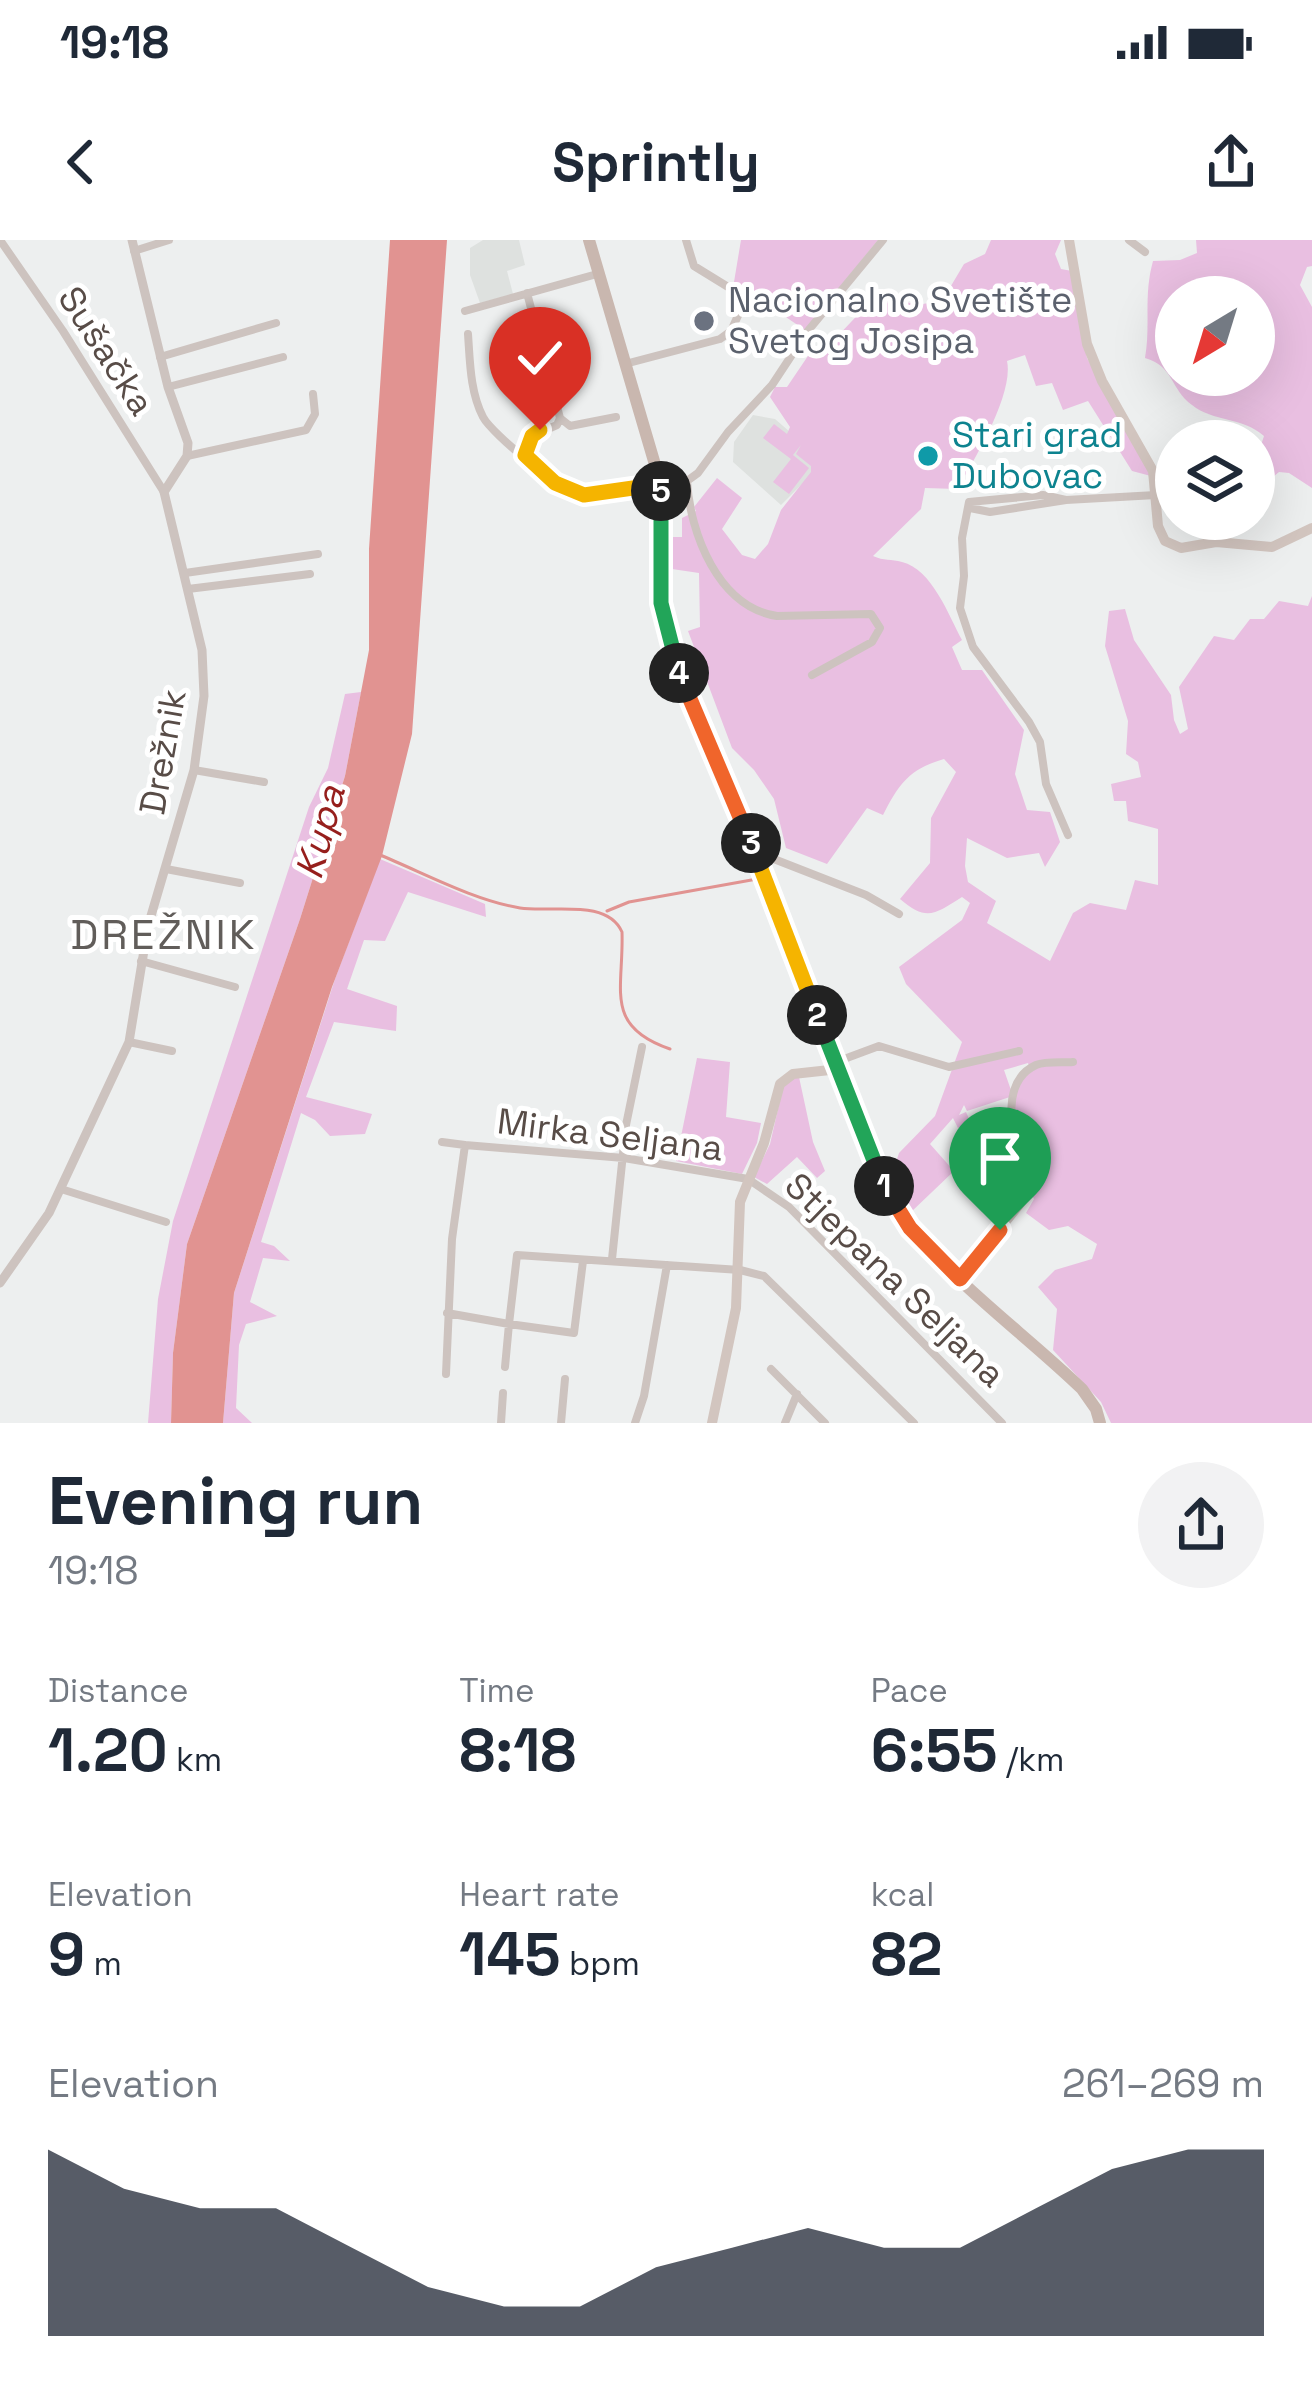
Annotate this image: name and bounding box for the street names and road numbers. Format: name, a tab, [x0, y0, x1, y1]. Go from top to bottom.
street label: Sušačka	[47, 278, 165, 424]
street label: Drežnik	[129, 686, 197, 818]
street label: Mirka Seljana	[495, 1098, 725, 1172]
street label: Stjepana Seljana	[775, 1163, 1015, 1397]

